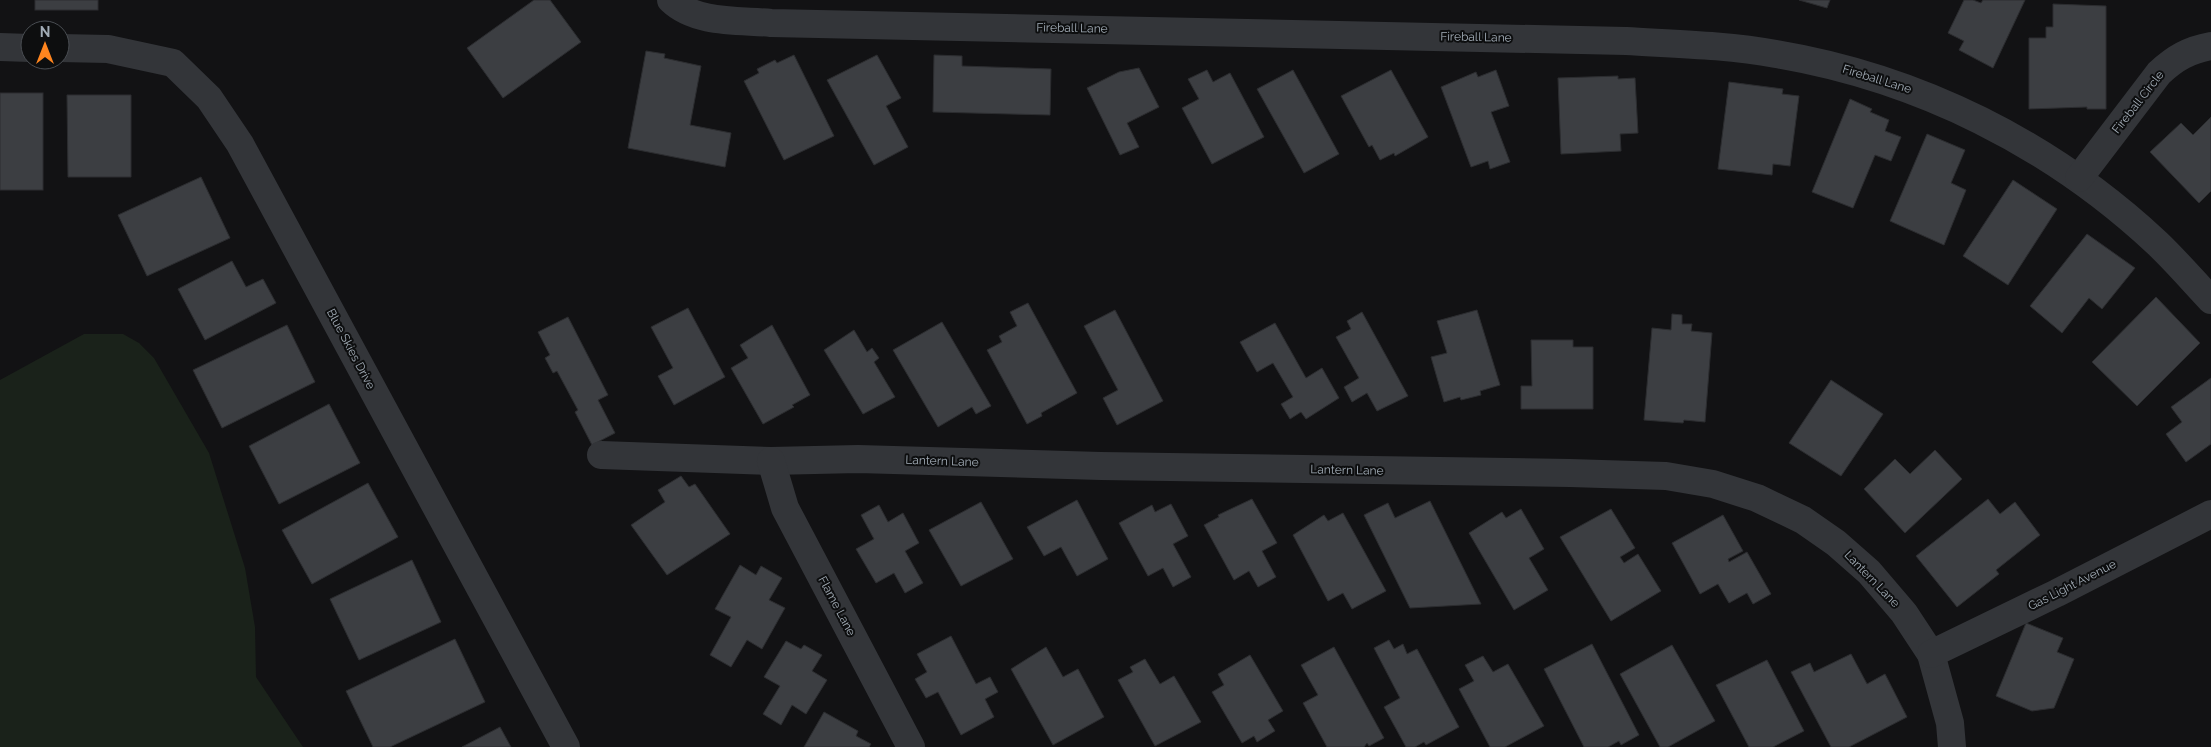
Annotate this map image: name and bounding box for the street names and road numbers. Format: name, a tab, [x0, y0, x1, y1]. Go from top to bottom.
street label: Fireball Lane	[1036, 20, 1108, 36]
street label: Fireball Lane	[1440, 29, 1512, 45]
street label: Fireball Lane	[1841, 62, 1913, 96]
street label: Fireball Circle	[2109, 68, 2167, 136]
street label: Blue Skies Drive	[324, 306, 378, 392]
street label: Lantern Lane	[905, 453, 979, 469]
street label: Lantern Lane	[1310, 462, 1384, 478]
street label: Lantern Lane	[1842, 548, 1902, 610]
street label: Gas Light Avenue	[2026, 557, 2118, 613]
street label: Flame Lane	[815, 574, 859, 638]

